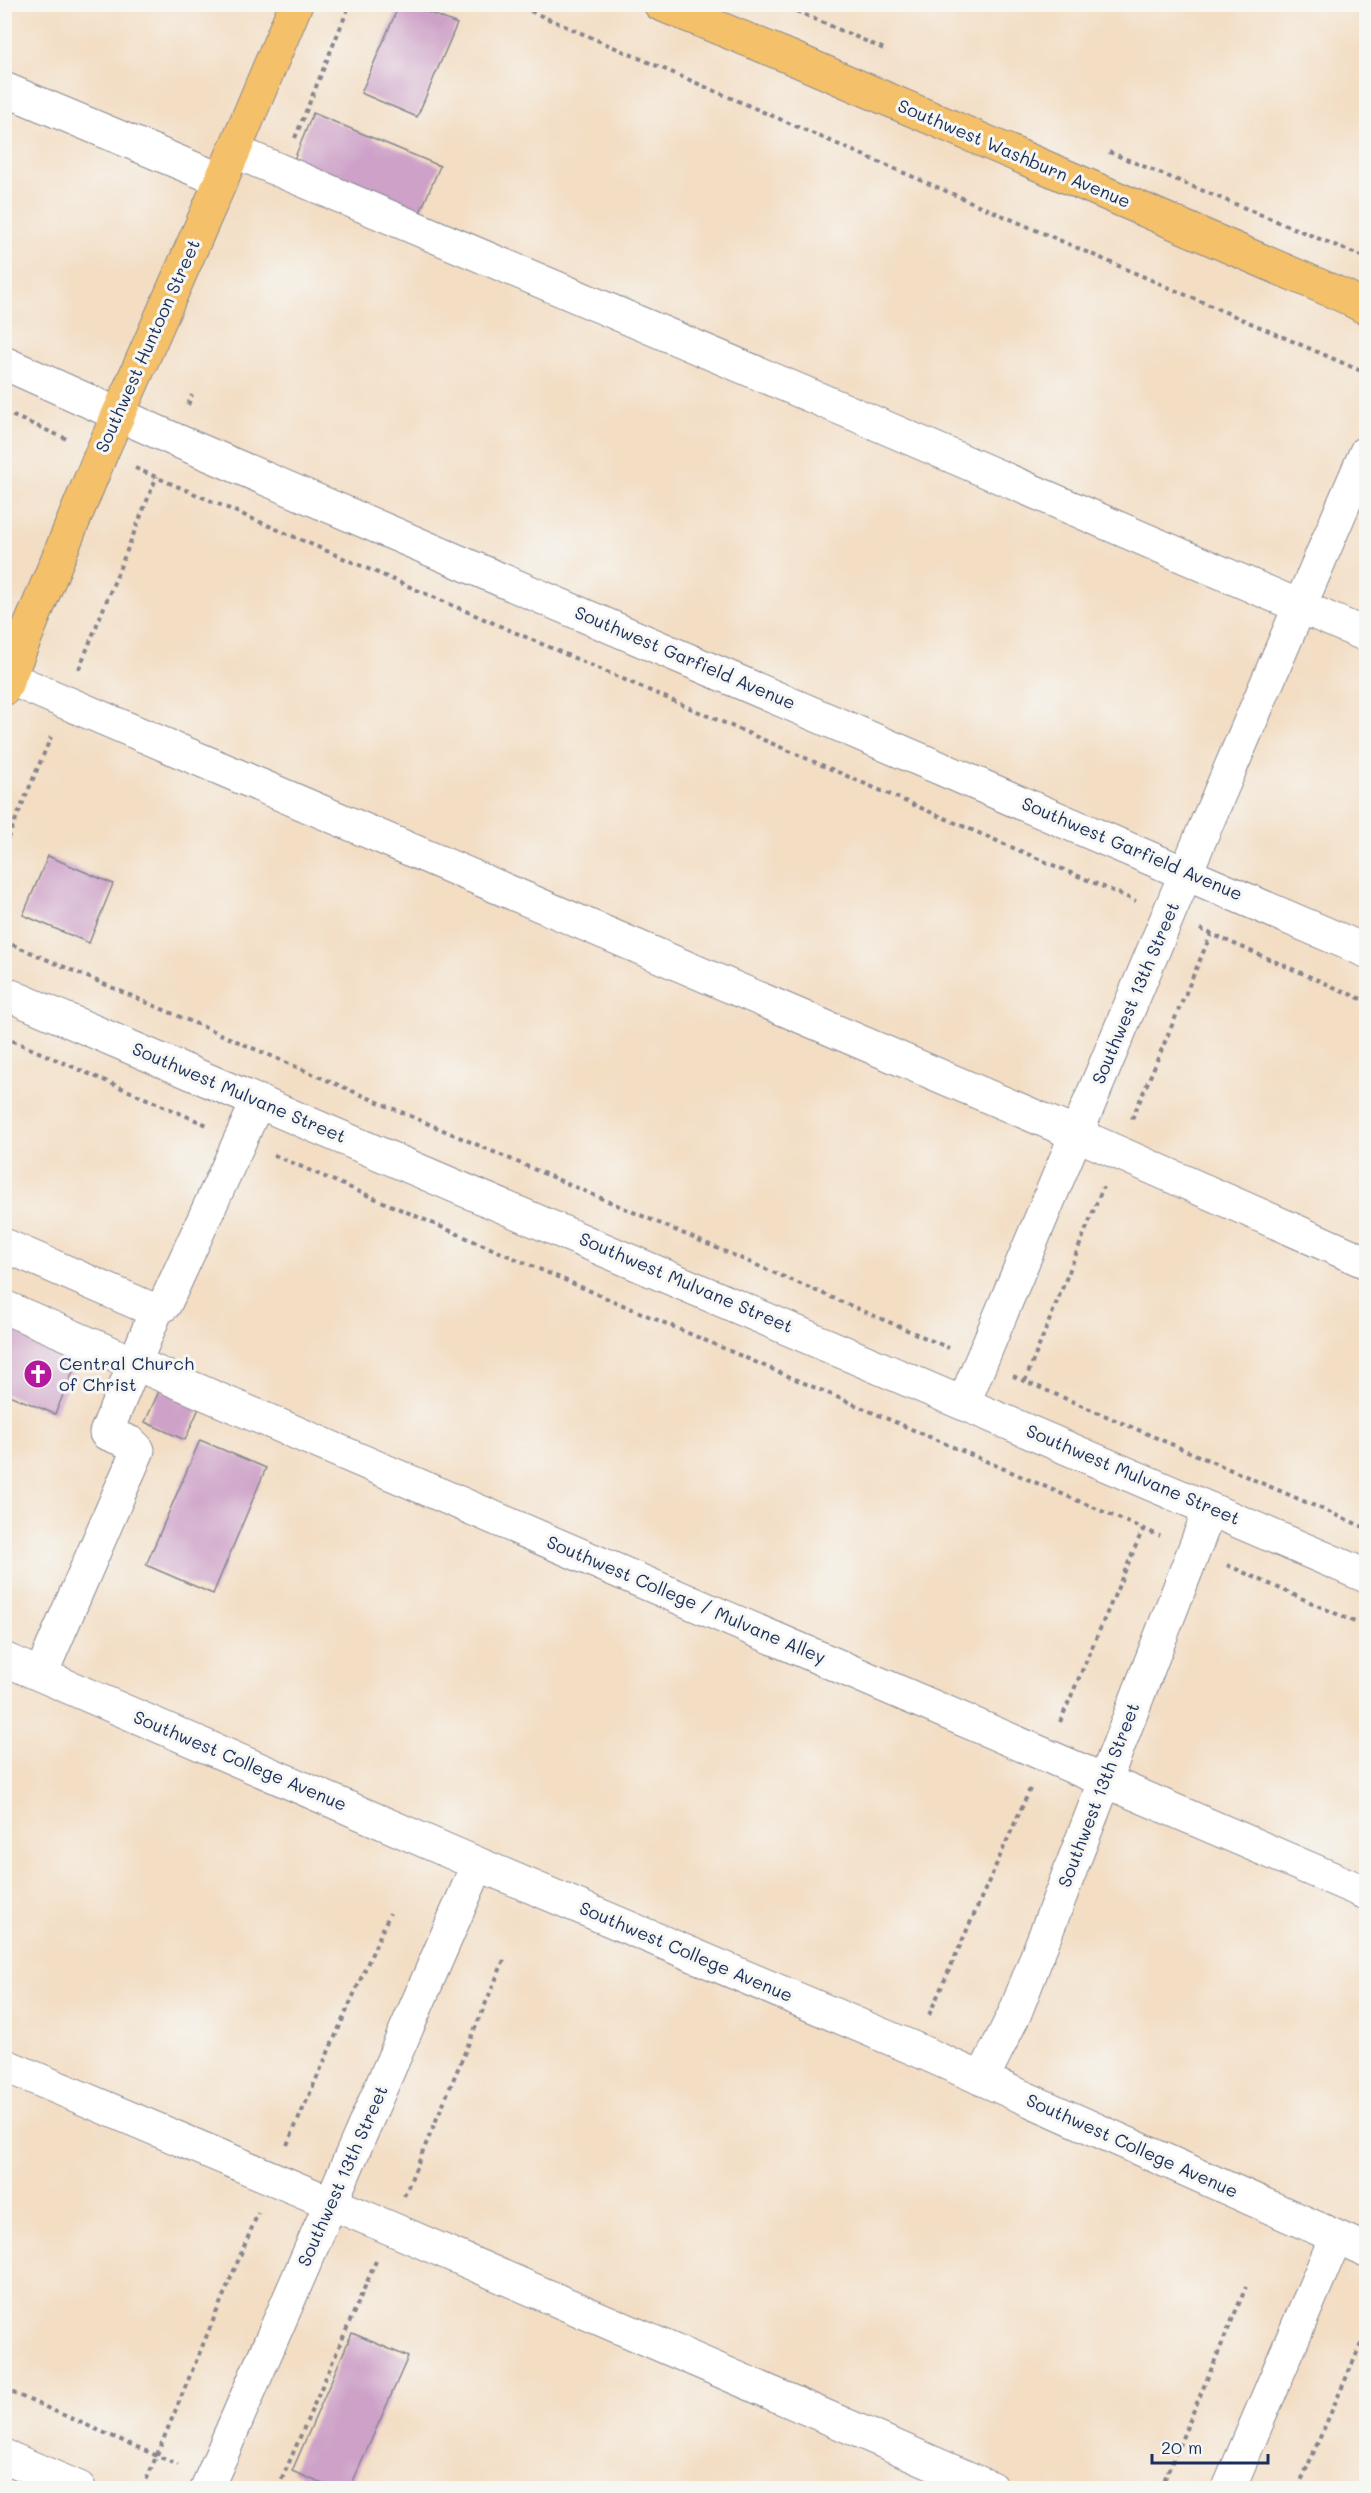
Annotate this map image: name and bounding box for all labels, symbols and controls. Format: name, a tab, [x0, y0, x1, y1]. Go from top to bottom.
street label: Southwest Washburn Avenue	[894, 93, 1134, 213]
street label: Southwest Huntoon Street	[89, 235, 205, 456]
street label: Southwest Garfield Avenue	[571, 600, 799, 715]
street label: Southwest Garfield Avenue	[1018, 791, 1246, 906]
street label: Southwest 13th Street	[1086, 898, 1184, 1088]
street label: Southwest Mulvane Street	[129, 1036, 350, 1148]
street label: Southwest Mulvane Street	[576, 1226, 797, 1338]
place label: Central Church of Christ	[59, 1351, 194, 1396]
church icon: Central Church of Christ	[22, 1358, 54, 1390]
street label: Southwest Mulvane Street	[1023, 1418, 1244, 1530]
street label: Southwest College / Mulvane Alley	[543, 1529, 830, 1669]
street label: Southwest 13th Street	[1052, 1699, 1144, 1890]
street label: Southwest College Avenue	[130, 1704, 351, 1816]
street label: Southwest College Avenue	[576, 1895, 797, 2007]
street label: Southwest 13th Street	[291, 2081, 393, 2270]
street label: Southwest College Avenue	[1023, 2087, 1242, 2203]
scale bar	[1152, 2427, 1268, 2465]
text: 20 m	[1161, 2435, 1202, 2459]

